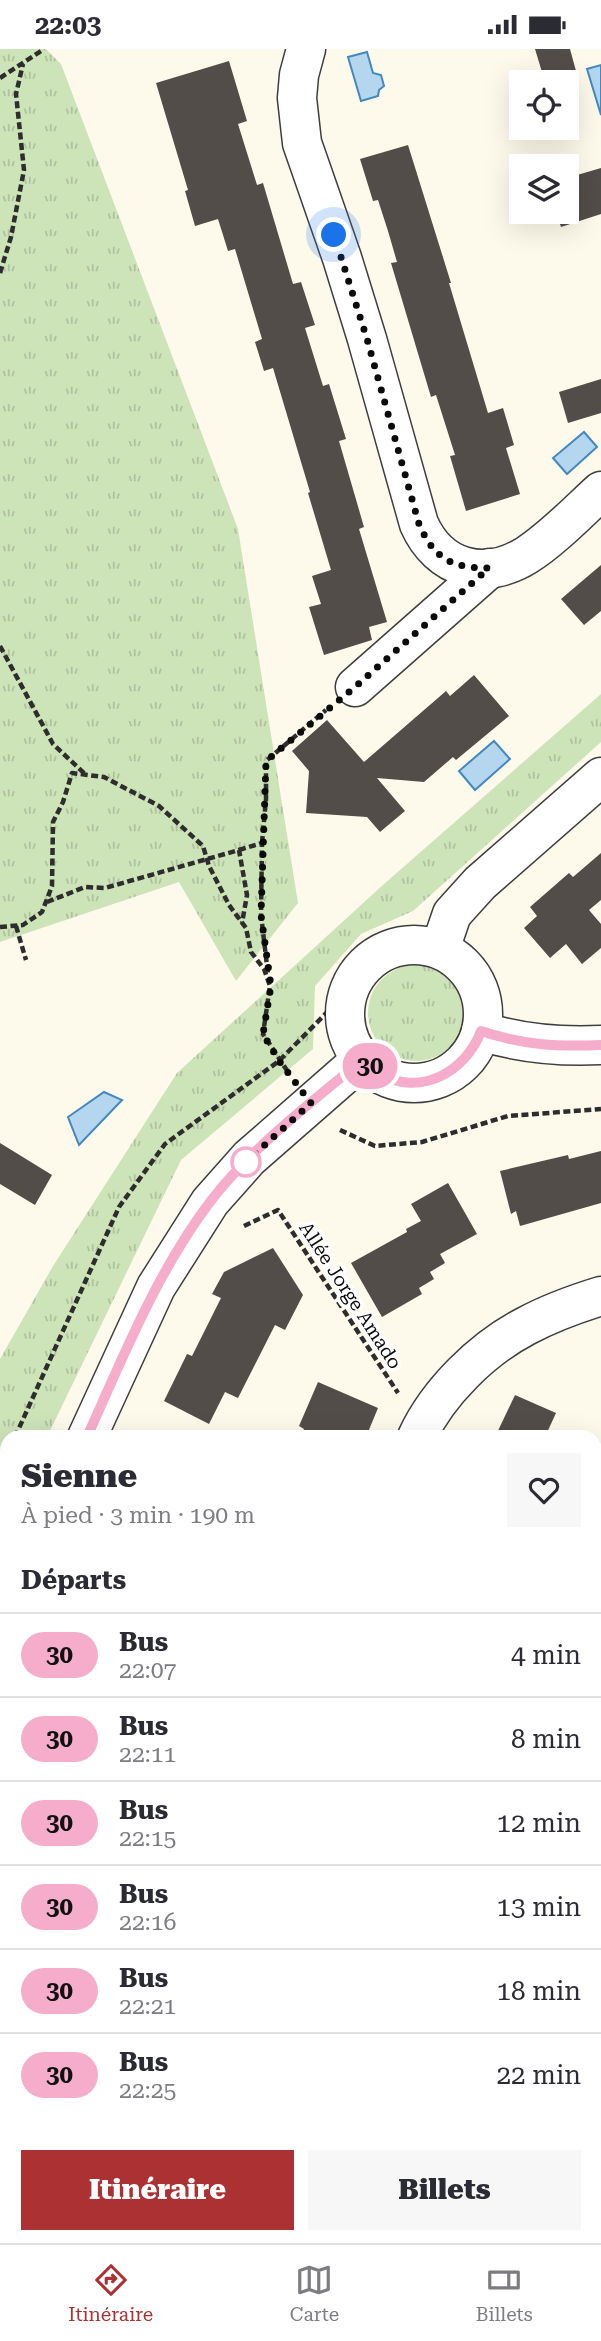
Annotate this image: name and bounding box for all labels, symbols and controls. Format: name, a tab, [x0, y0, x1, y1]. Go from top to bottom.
text: 22:03	[35, 10, 101, 40]
map controls	[509, 70, 579, 224]
button: locate	[509, 70, 579, 140]
button: layers	[509, 154, 579, 224]
your location	[316, 217, 351, 252]
line badge: 30	[338, 1043, 402, 1089]
text: 30	[357, 1052, 383, 1080]
unlabelled marker	[231, 1147, 261, 1177]
street label: Allée Jorge Amado	[294, 1217, 407, 1373]
button: heart	[507, 1453, 581, 1527]
text: Sienne	[21, 1456, 137, 1495]
text: À pied · 3 min · 190 m	[21, 1502, 255, 1529]
text: Départs	[21, 1565, 126, 1595]
text: Bus	[119, 1627, 168, 1657]
text: 4 min	[511, 1640, 581, 1670]
text: 30	[46, 1641, 73, 1669]
text: 22:07	[119, 1657, 176, 1684]
text: Bus	[119, 1711, 168, 1741]
text: 8 min	[511, 1724, 581, 1754]
text: 30	[46, 1725, 73, 1753]
text: 22:11	[119, 1741, 176, 1768]
text: Bus	[119, 1795, 168, 1825]
text: 12 min	[497, 1808, 581, 1838]
text: 30	[46, 1809, 73, 1837]
text: 22:15	[119, 1825, 176, 1852]
text: Bus	[119, 1879, 168, 1909]
text: 13 min	[497, 1892, 581, 1922]
text: 30	[46, 1893, 73, 1921]
text: 22:16	[119, 1909, 176, 1936]
text: Bus	[119, 1963, 168, 1993]
text: 18 min	[497, 1976, 581, 2006]
text: 30	[46, 1977, 73, 2005]
text: 22:21	[119, 1993, 176, 2020]
text: Bus	[119, 2047, 168, 2077]
text: 22 min	[497, 2060, 581, 2090]
text: 30	[46, 2061, 73, 2089]
text: 22:25	[119, 2077, 176, 2104]
button: Itinéraire	[21, 2150, 294, 2230]
button: Billets	[308, 2150, 581, 2230]
tab: Itinéraire	[68, 2261, 153, 2326]
tab: Carte	[290, 2261, 339, 2326]
tab: Billets	[476, 2261, 533, 2326]

